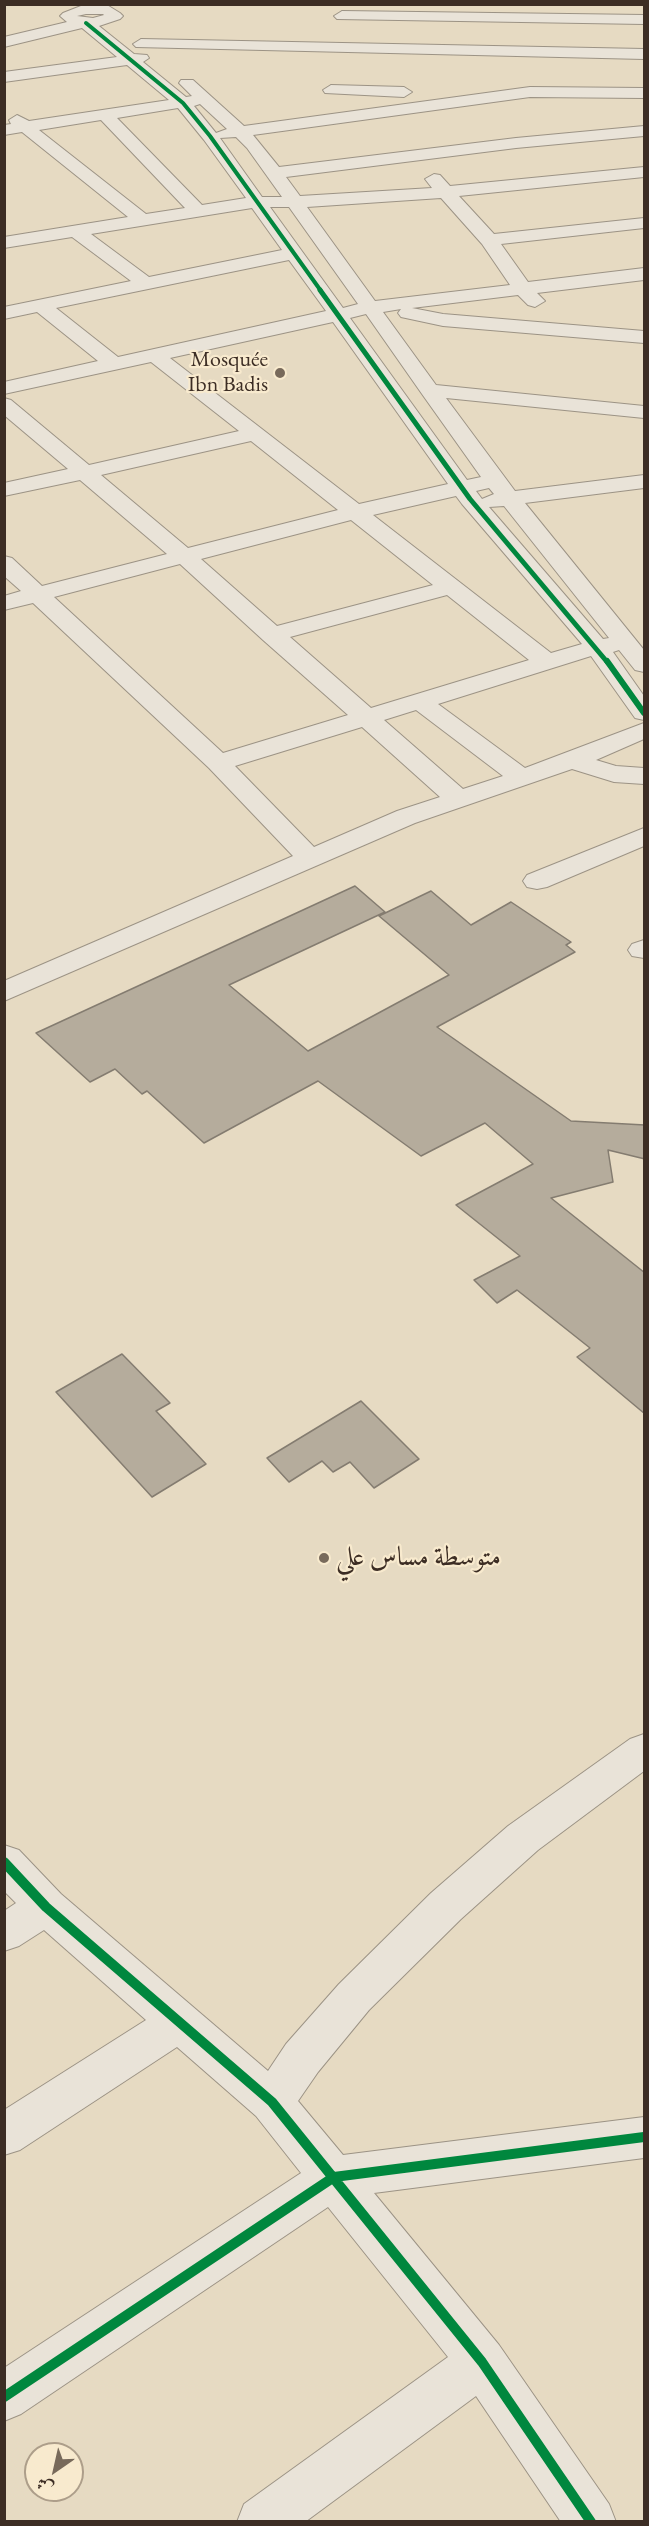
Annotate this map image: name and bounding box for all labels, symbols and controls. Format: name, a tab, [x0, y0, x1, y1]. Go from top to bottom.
place label: Mosquée Ibn Badis	[188, 347, 268, 398]
marker: Mosquée Ibn Badis	[273, 366, 287, 380]
place label: متوسطة مساس علي	[336, 1542, 501, 1574]
marker: متوسطة مساس علي	[317, 1551, 331, 1565]
north arrow	[24, 2442, 84, 2502]
text: ش	[32, 2473, 57, 2499]

